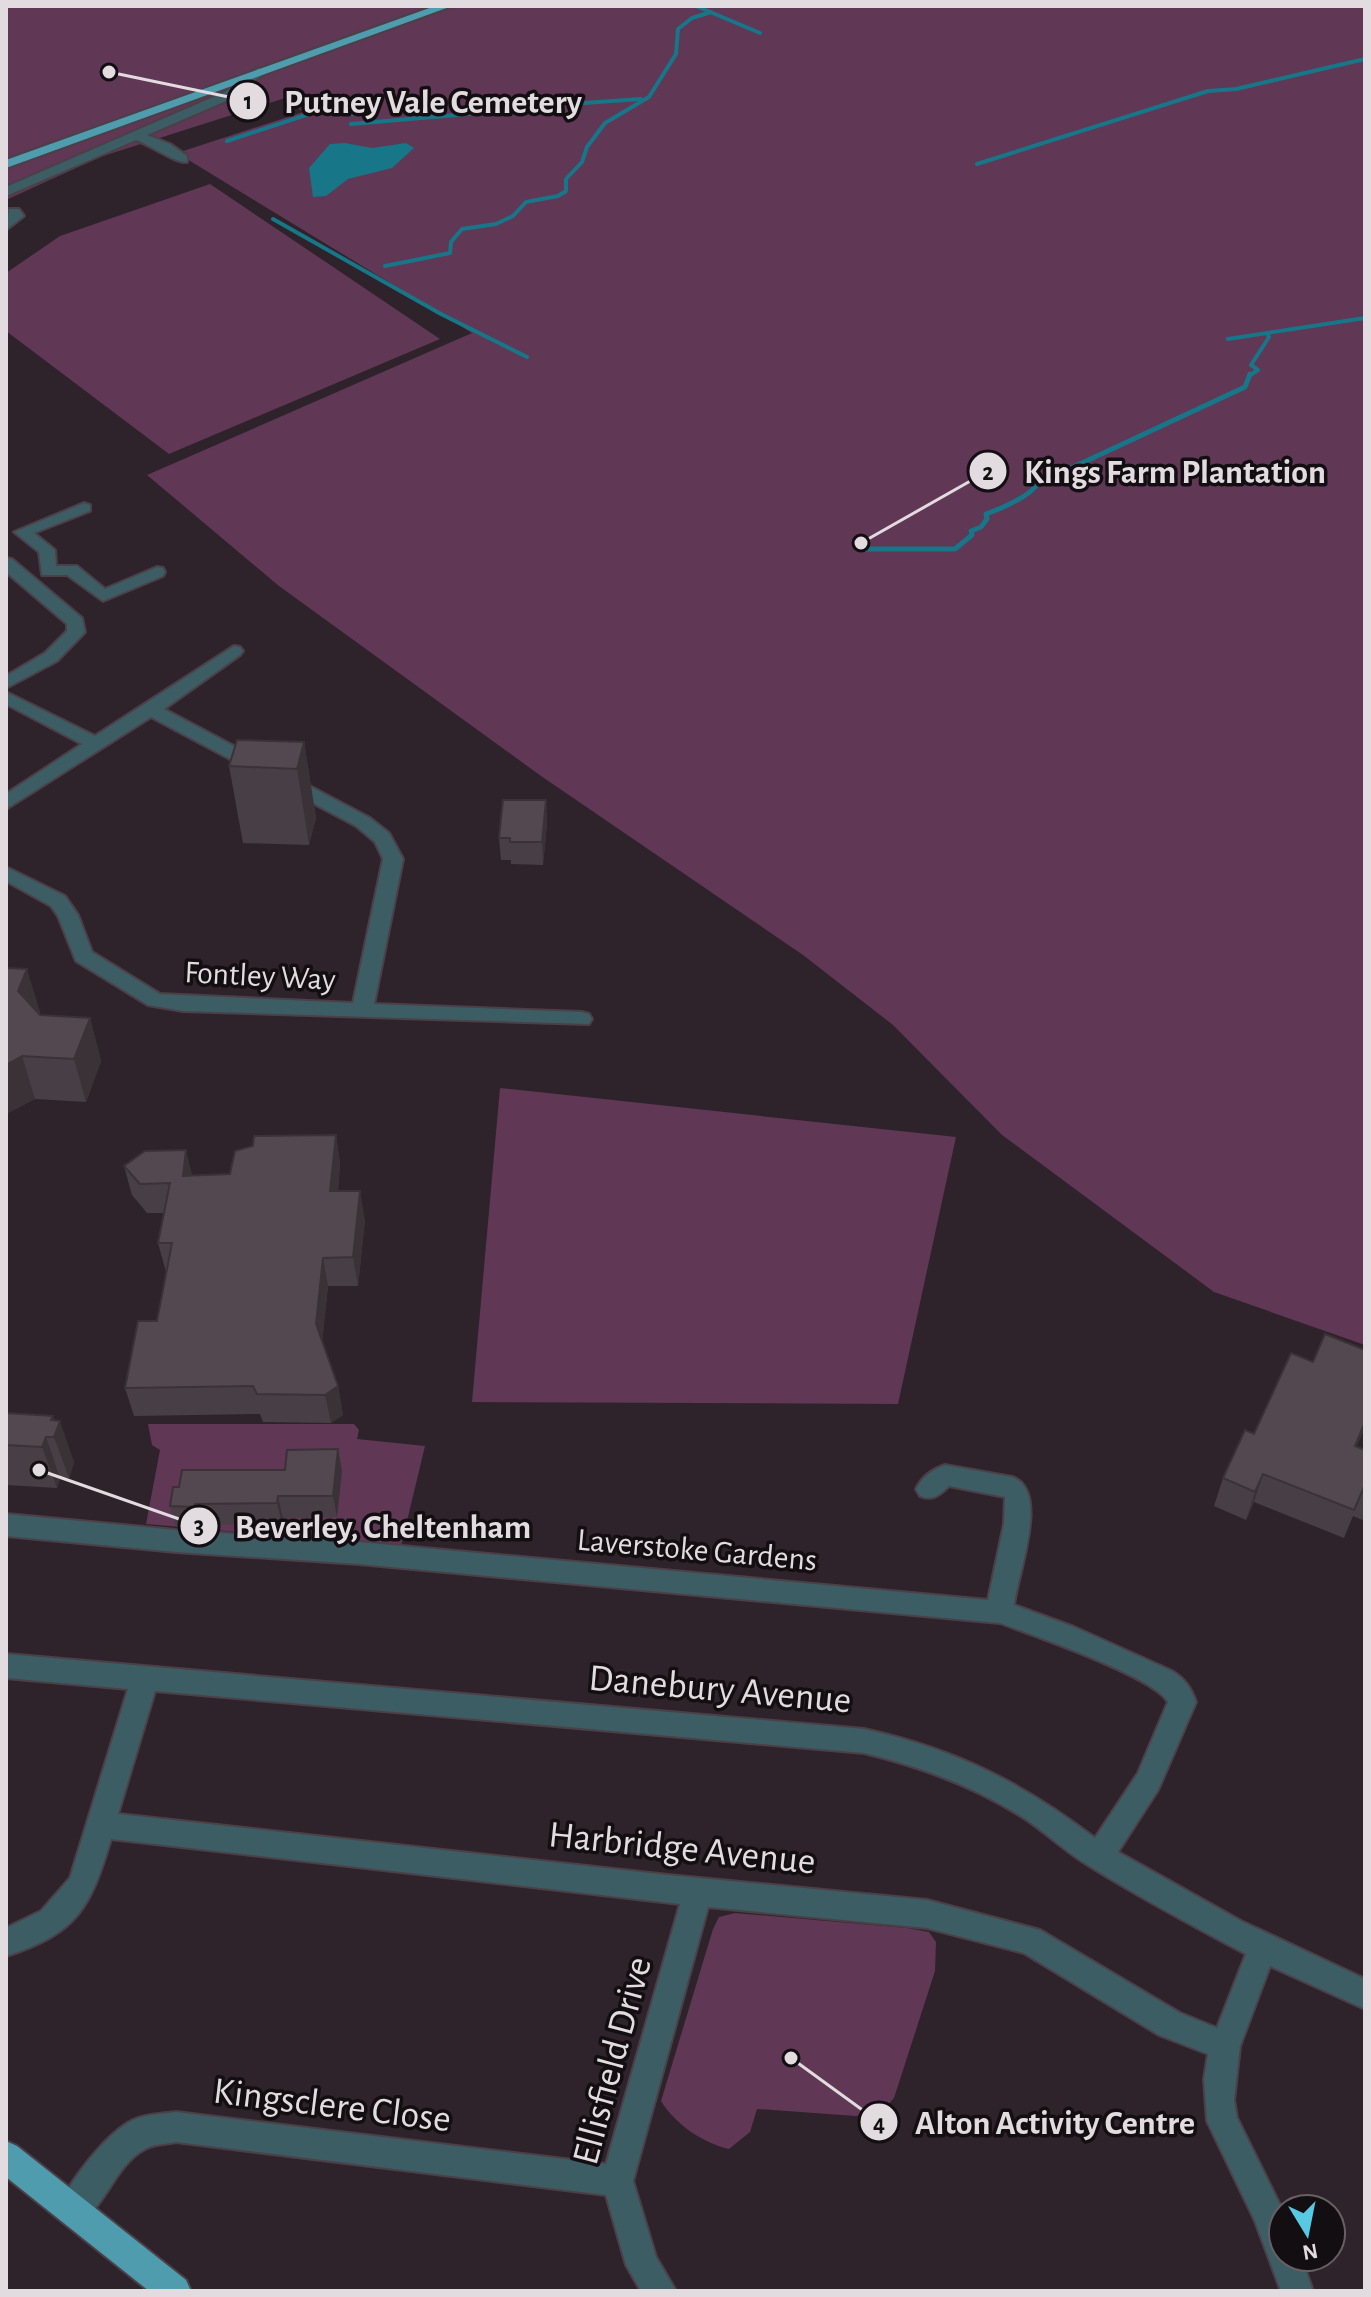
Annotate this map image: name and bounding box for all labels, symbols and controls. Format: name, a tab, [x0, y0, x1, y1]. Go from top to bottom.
callout: Putney Vale Cemetery	[228, 72, 598, 130]
text: Putney Vale Cemetery	[284, 86, 583, 120]
text: 1	[244, 90, 252, 114]
callout: Kings Farm Plantation	[968, 442, 1342, 500]
text: Kings Farm Plantation	[1024, 456, 1326, 490]
text: 2	[982, 461, 994, 485]
street label: Fontley Way	[184, 956, 337, 996]
callout: Beverley, Cheltenham	[179, 1497, 548, 1555]
text: Beverley, Cheltenham	[235, 1511, 531, 1545]
text: 3	[194, 1515, 204, 1539]
street label: Laverstoke Gardens	[576, 1524, 818, 1576]
street label: Danebury Avenue	[587, 1660, 853, 1720]
street label: Harbridge Avenue	[547, 1816, 817, 1882]
street label: Ellisfield Drive	[567, 1953, 659, 2169]
street label: Kingsclere Close	[211, 2073, 453, 2139]
callout: Alton Activity Centre	[859, 2093, 1211, 2151]
text: Alton Activity Centre	[915, 2107, 1195, 2141]
text: 4	[873, 2112, 885, 2136]
north arrow	[1267, 2193, 1347, 2273]
text: N	[1301, 2240, 1320, 2264]

